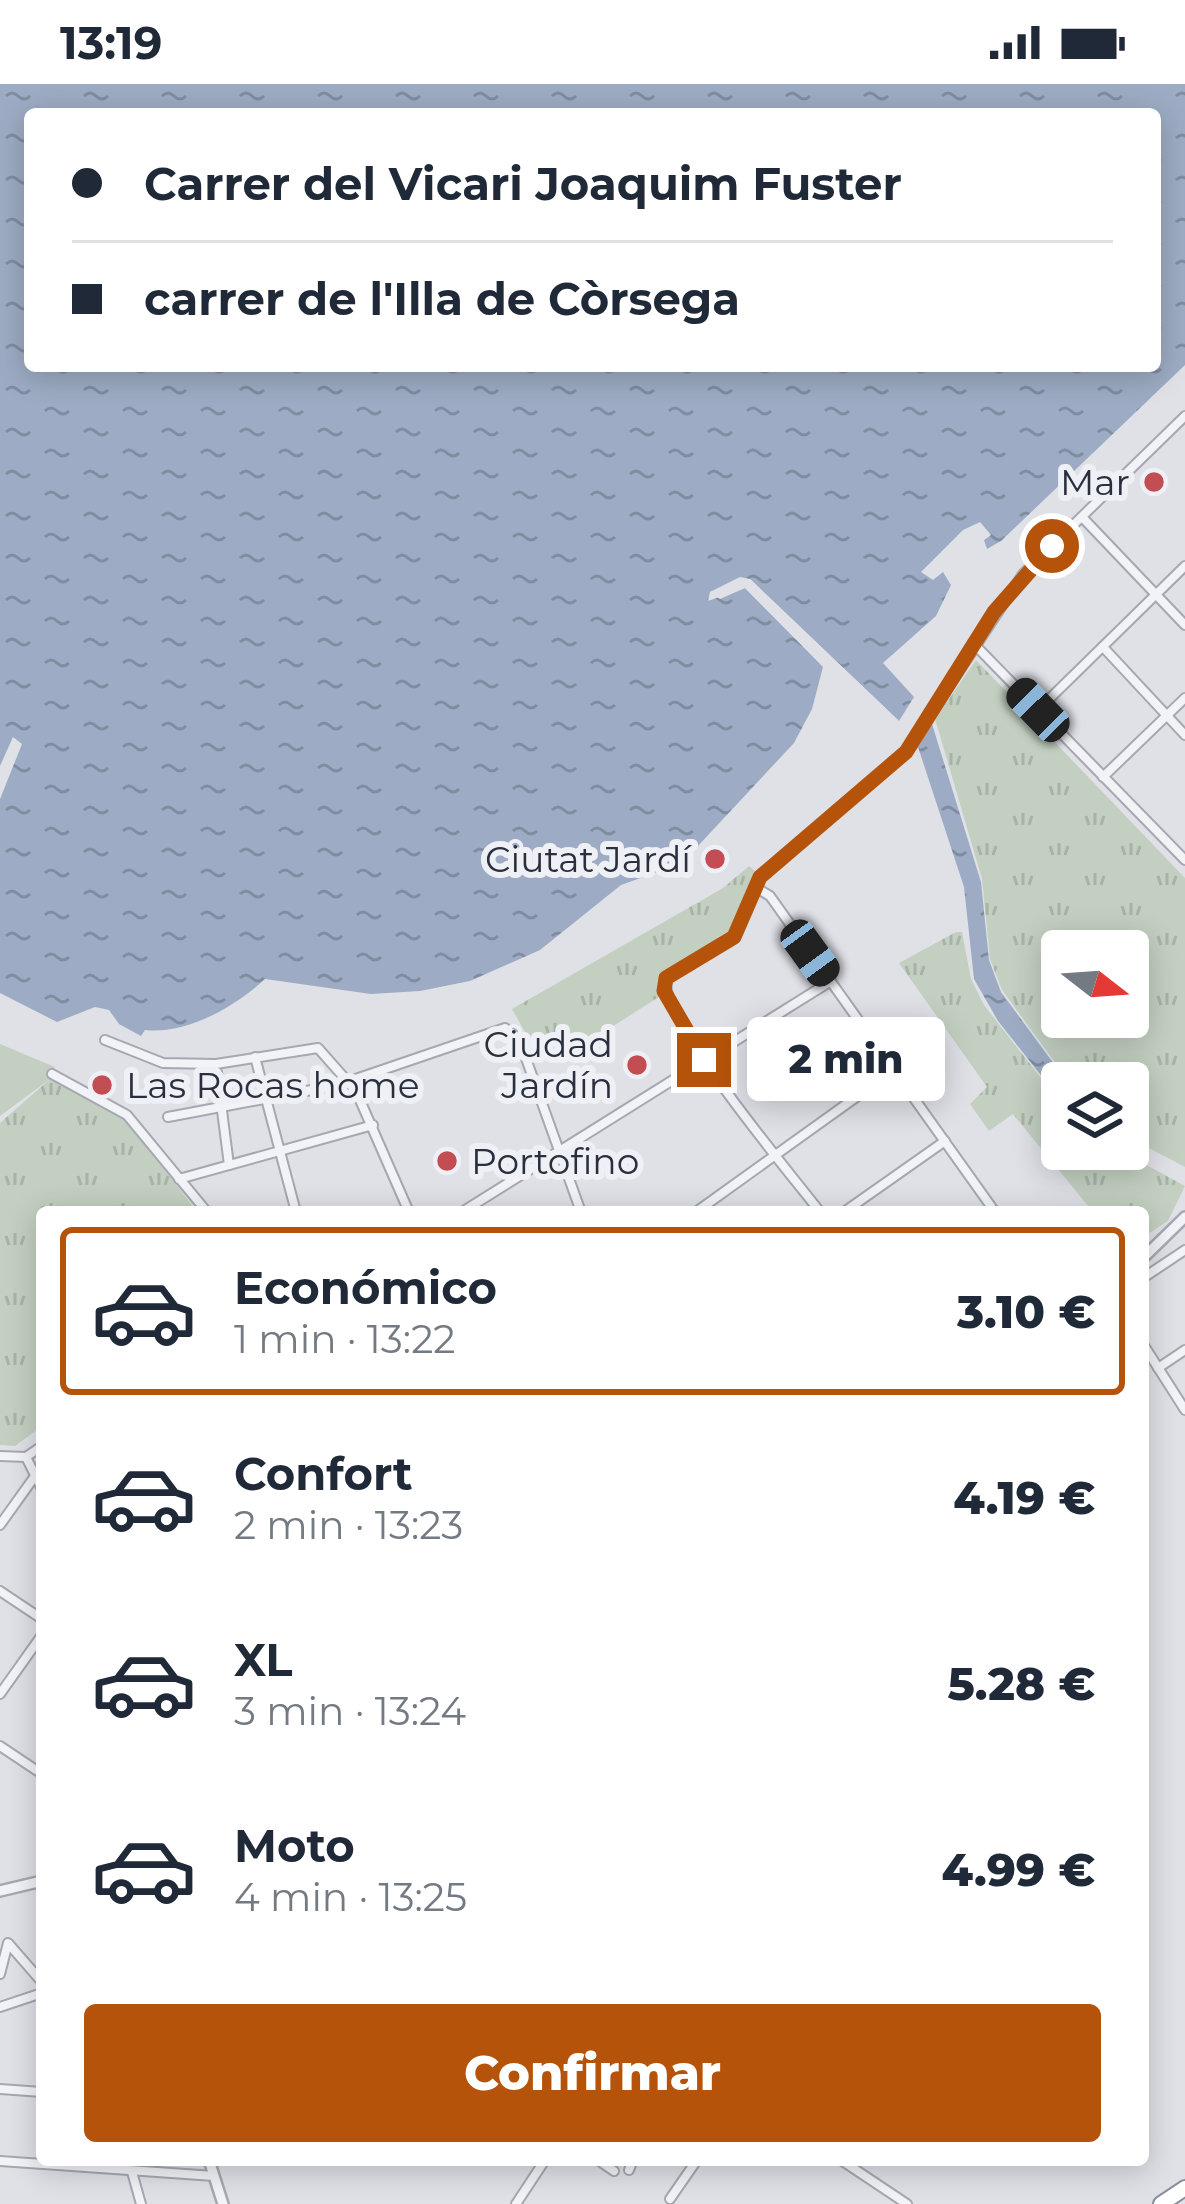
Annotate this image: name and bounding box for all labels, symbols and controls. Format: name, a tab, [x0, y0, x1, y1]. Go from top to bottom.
text: 13:19	[60, 15, 162, 70]
text: Carrer del Vicari Joaquim Fuster	[144, 156, 902, 211]
text: carrer de l'Illa de Còrsega	[144, 271, 740, 326]
place label: Mar	[1060, 460, 1130, 504]
marker: Mar	[1141, 469, 1167, 495]
route start	[1025, 519, 1079, 573]
car	[1000, 672, 1076, 748]
place label: Ciutat Jardí	[485, 837, 692, 881]
marker: Ciutat Jardí	[702, 846, 728, 872]
car	[774, 913, 846, 993]
north arrow	[1041, 930, 1149, 1038]
map controls	[1041, 930, 1149, 1170]
callout: 2 min	[746, 1018, 944, 1102]
place label: Ciudad Jardín	[484, 1022, 613, 1107]
route end	[677, 1033, 731, 1087]
text: 2 min	[789, 1035, 903, 1083]
marker: Ciudad Jardín	[624, 1052, 650, 1078]
button: layers	[1041, 1062, 1149, 1170]
place label: Las Rocas home	[126, 1063, 419, 1107]
marker: Las Rocas home	[89, 1072, 115, 1098]
place label: Portofino	[471, 1139, 639, 1183]
marker: Portofino	[434, 1148, 460, 1174]
icon: car	[90, 1257, 198, 1365]
text: Económico	[234, 1260, 497, 1315]
text: 3.10 €	[957, 1284, 1095, 1339]
text: 1 min · 13:22	[234, 1315, 455, 1363]
icon: car	[90, 1443, 198, 1551]
text: Confort	[234, 1446, 413, 1501]
text: 4.19 €	[953, 1470, 1095, 1525]
text: 2 min · 13:23	[234, 1501, 463, 1549]
icon: car	[90, 1629, 198, 1737]
text: XL	[234, 1632, 292, 1687]
text: 5.28 €	[947, 1656, 1095, 1711]
text: 3 min · 13:24	[234, 1687, 466, 1735]
icon: car	[90, 1815, 198, 1923]
text: Moto	[234, 1818, 355, 1873]
text: 4.99 €	[942, 1842, 1095, 1897]
text: 4 min · 13:25	[234, 1873, 467, 1921]
button: Confirmar	[84, 2004, 1101, 2142]

